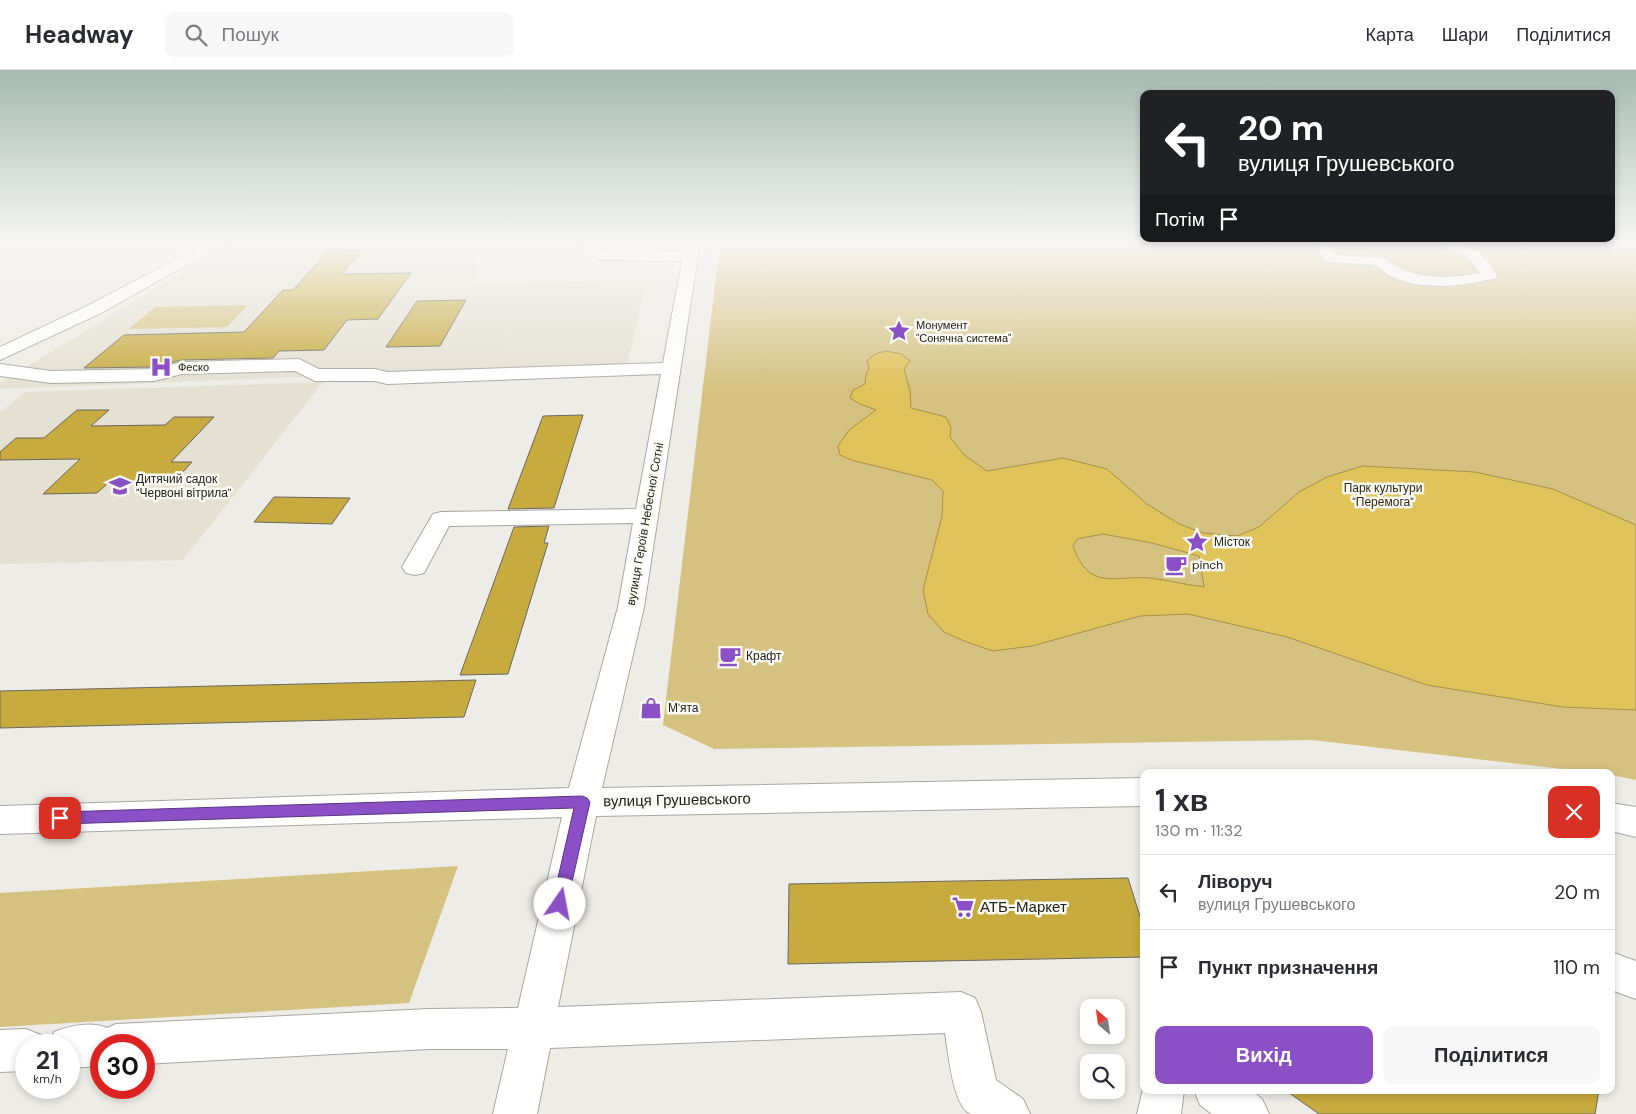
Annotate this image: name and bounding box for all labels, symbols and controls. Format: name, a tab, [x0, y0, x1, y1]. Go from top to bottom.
search box	[164, 12, 514, 57]
text: Headway	[25, 19, 134, 50]
icon: search	[182, 21, 210, 49]
text: Пошук	[222, 22, 279, 47]
text: Карта	[1366, 23, 1414, 47]
text: Шари	[1442, 23, 1488, 47]
text: Поділитися	[1516, 23, 1611, 47]
text: 20 m	[1238, 105, 1324, 151]
icon: left	[1155, 110, 1220, 175]
text: вулиця Грушевського	[1238, 149, 1455, 178]
icon: arrive	[1215, 205, 1243, 233]
text: Потім	[1155, 207, 1205, 232]
place icon: Монумент "Сонячна система"	[886, 318, 912, 344]
place label: Монумент "Сонячна система"	[916, 318, 1011, 345]
hospital icon: Феско	[148, 354, 174, 380]
place label: Феско	[178, 360, 209, 374]
street label: вулиця Героїв Небесної Сотні	[623, 441, 667, 607]
place label: Дитячий садок "Червоні вітрила"	[136, 471, 232, 501]
school or university icon: Дитячий садок "Червоні вітрила"	[107, 473, 133, 499]
park label: Парк культури "Перемога"	[1344, 480, 1422, 510]
place icon: Місток	[1184, 529, 1210, 555]
place label: Місток	[1214, 534, 1251, 550]
cafe icon: pinch	[1163, 552, 1189, 578]
place label: pinch	[1192, 557, 1223, 573]
cafe icon: Крафт	[717, 643, 743, 669]
place label: Крафт	[746, 648, 782, 664]
shop icon: М'ята	[638, 695, 664, 721]
place label: М'ята	[668, 700, 699, 716]
text: 1 хв	[1155, 781, 1208, 820]
button: close	[1548, 786, 1600, 838]
street label: вулиця Грушевського	[603, 789, 751, 811]
pin	[39, 797, 81, 839]
icon: arrive	[46, 804, 74, 832]
text: 130 m · 11:32	[1155, 820, 1242, 841]
text: Ліворуч	[1198, 869, 1273, 894]
position arrow	[533, 877, 585, 929]
icon: left	[1155, 878, 1183, 906]
text: 20 m	[1554, 880, 1600, 905]
supermarket icon: АТБ-Маркет	[950, 894, 976, 920]
text: вулиця Грушевського	[1198, 894, 1356, 915]
place label: АТБ-Маркет	[980, 897, 1067, 917]
icon: arrive	[1155, 953, 1183, 981]
text: Пункт призначення	[1198, 955, 1378, 980]
text: 110 m	[1553, 955, 1600, 980]
north arrow	[1080, 999, 1125, 1044]
map controls	[1080, 999, 1125, 1099]
button: Вихід	[1155, 1026, 1373, 1084]
button: Поділитися	[1383, 1026, 1600, 1084]
speed limit sign: 30	[90, 1034, 155, 1099]
text: 21	[36, 1044, 59, 1077]
button: search	[1080, 1054, 1125, 1099]
text: km/h	[33, 1071, 62, 1087]

